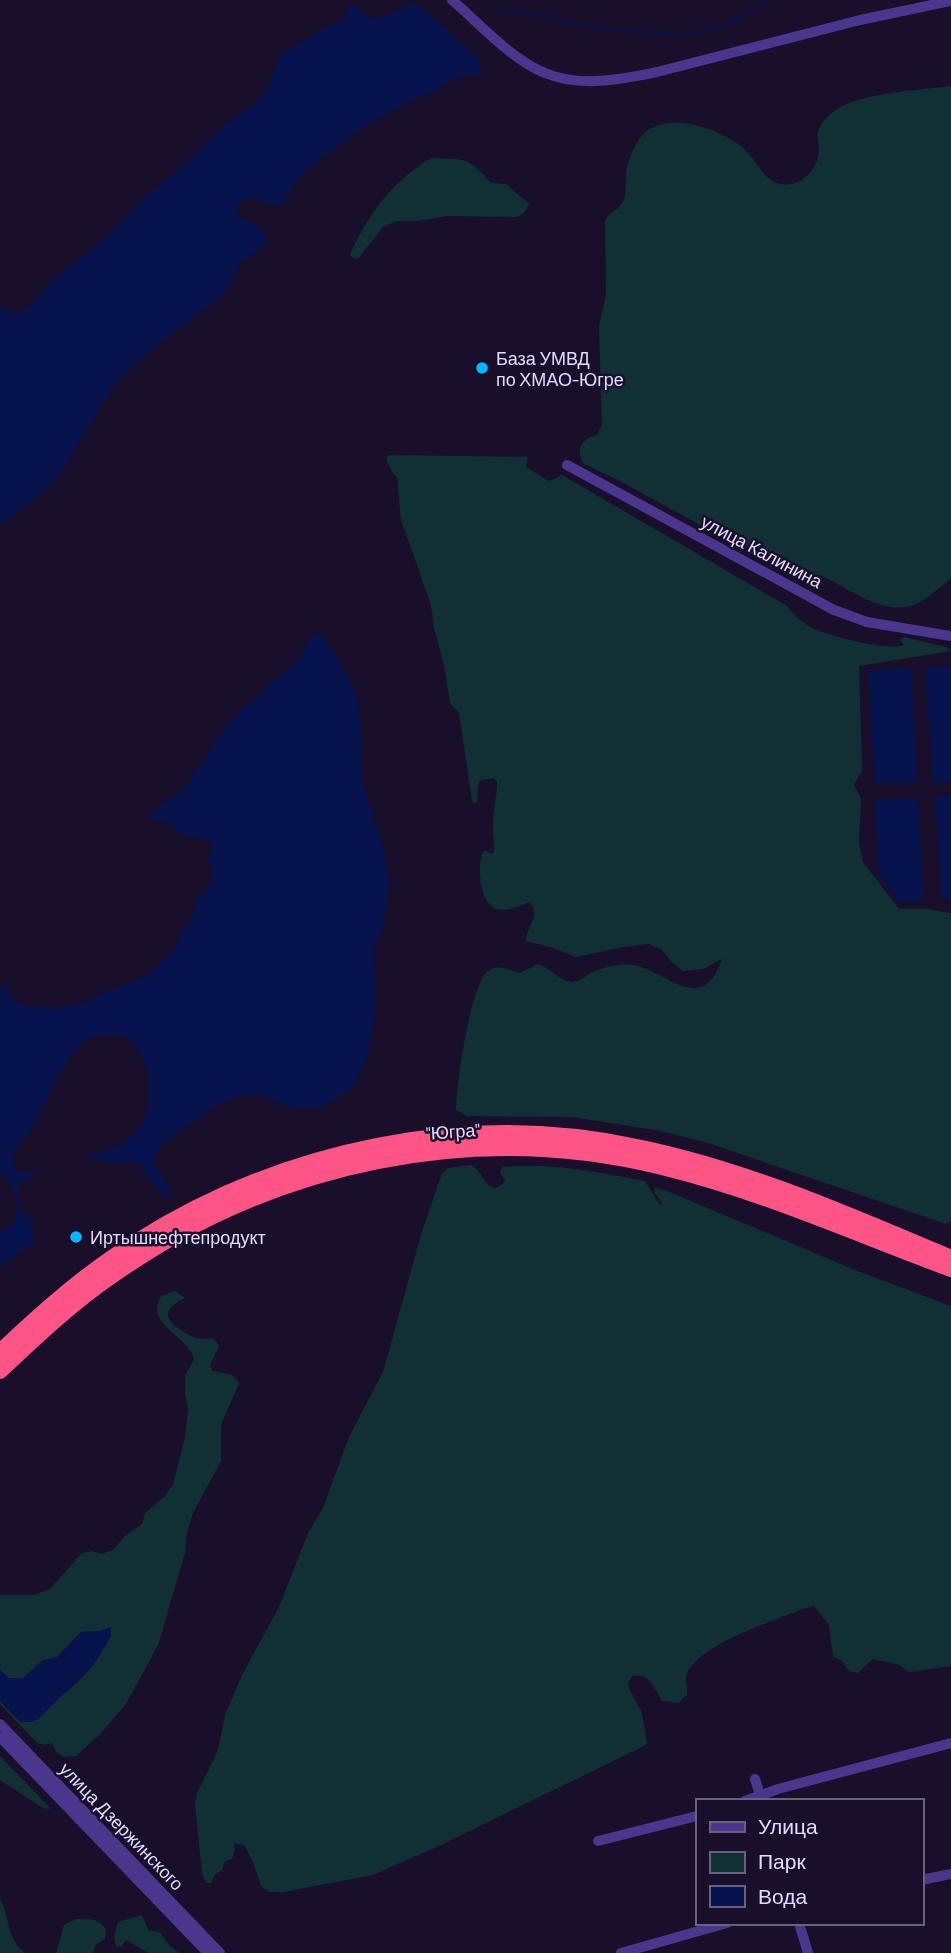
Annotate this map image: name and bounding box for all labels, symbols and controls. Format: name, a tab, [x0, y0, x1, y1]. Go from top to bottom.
place label: База УМВД по ХМАО-Югре	[496, 347, 624, 390]
marker: База УМВД по ХМАО-Югре	[474, 360, 490, 376]
street label: улица Калинина	[698, 510, 827, 593]
street label: "Югра"	[425, 1118, 481, 1144]
place label: Иртышнефтепродукт	[90, 1226, 266, 1248]
marker: Иртышнефтепродукт	[68, 1229, 84, 1245]
street label: улица Дзержинского	[55, 1757, 189, 1895]
legend	[696, 1799, 923, 1925]
text: Улица	[758, 1813, 818, 1838]
text: Парк	[758, 1848, 806, 1873]
text: Вода	[758, 1883, 807, 1908]

